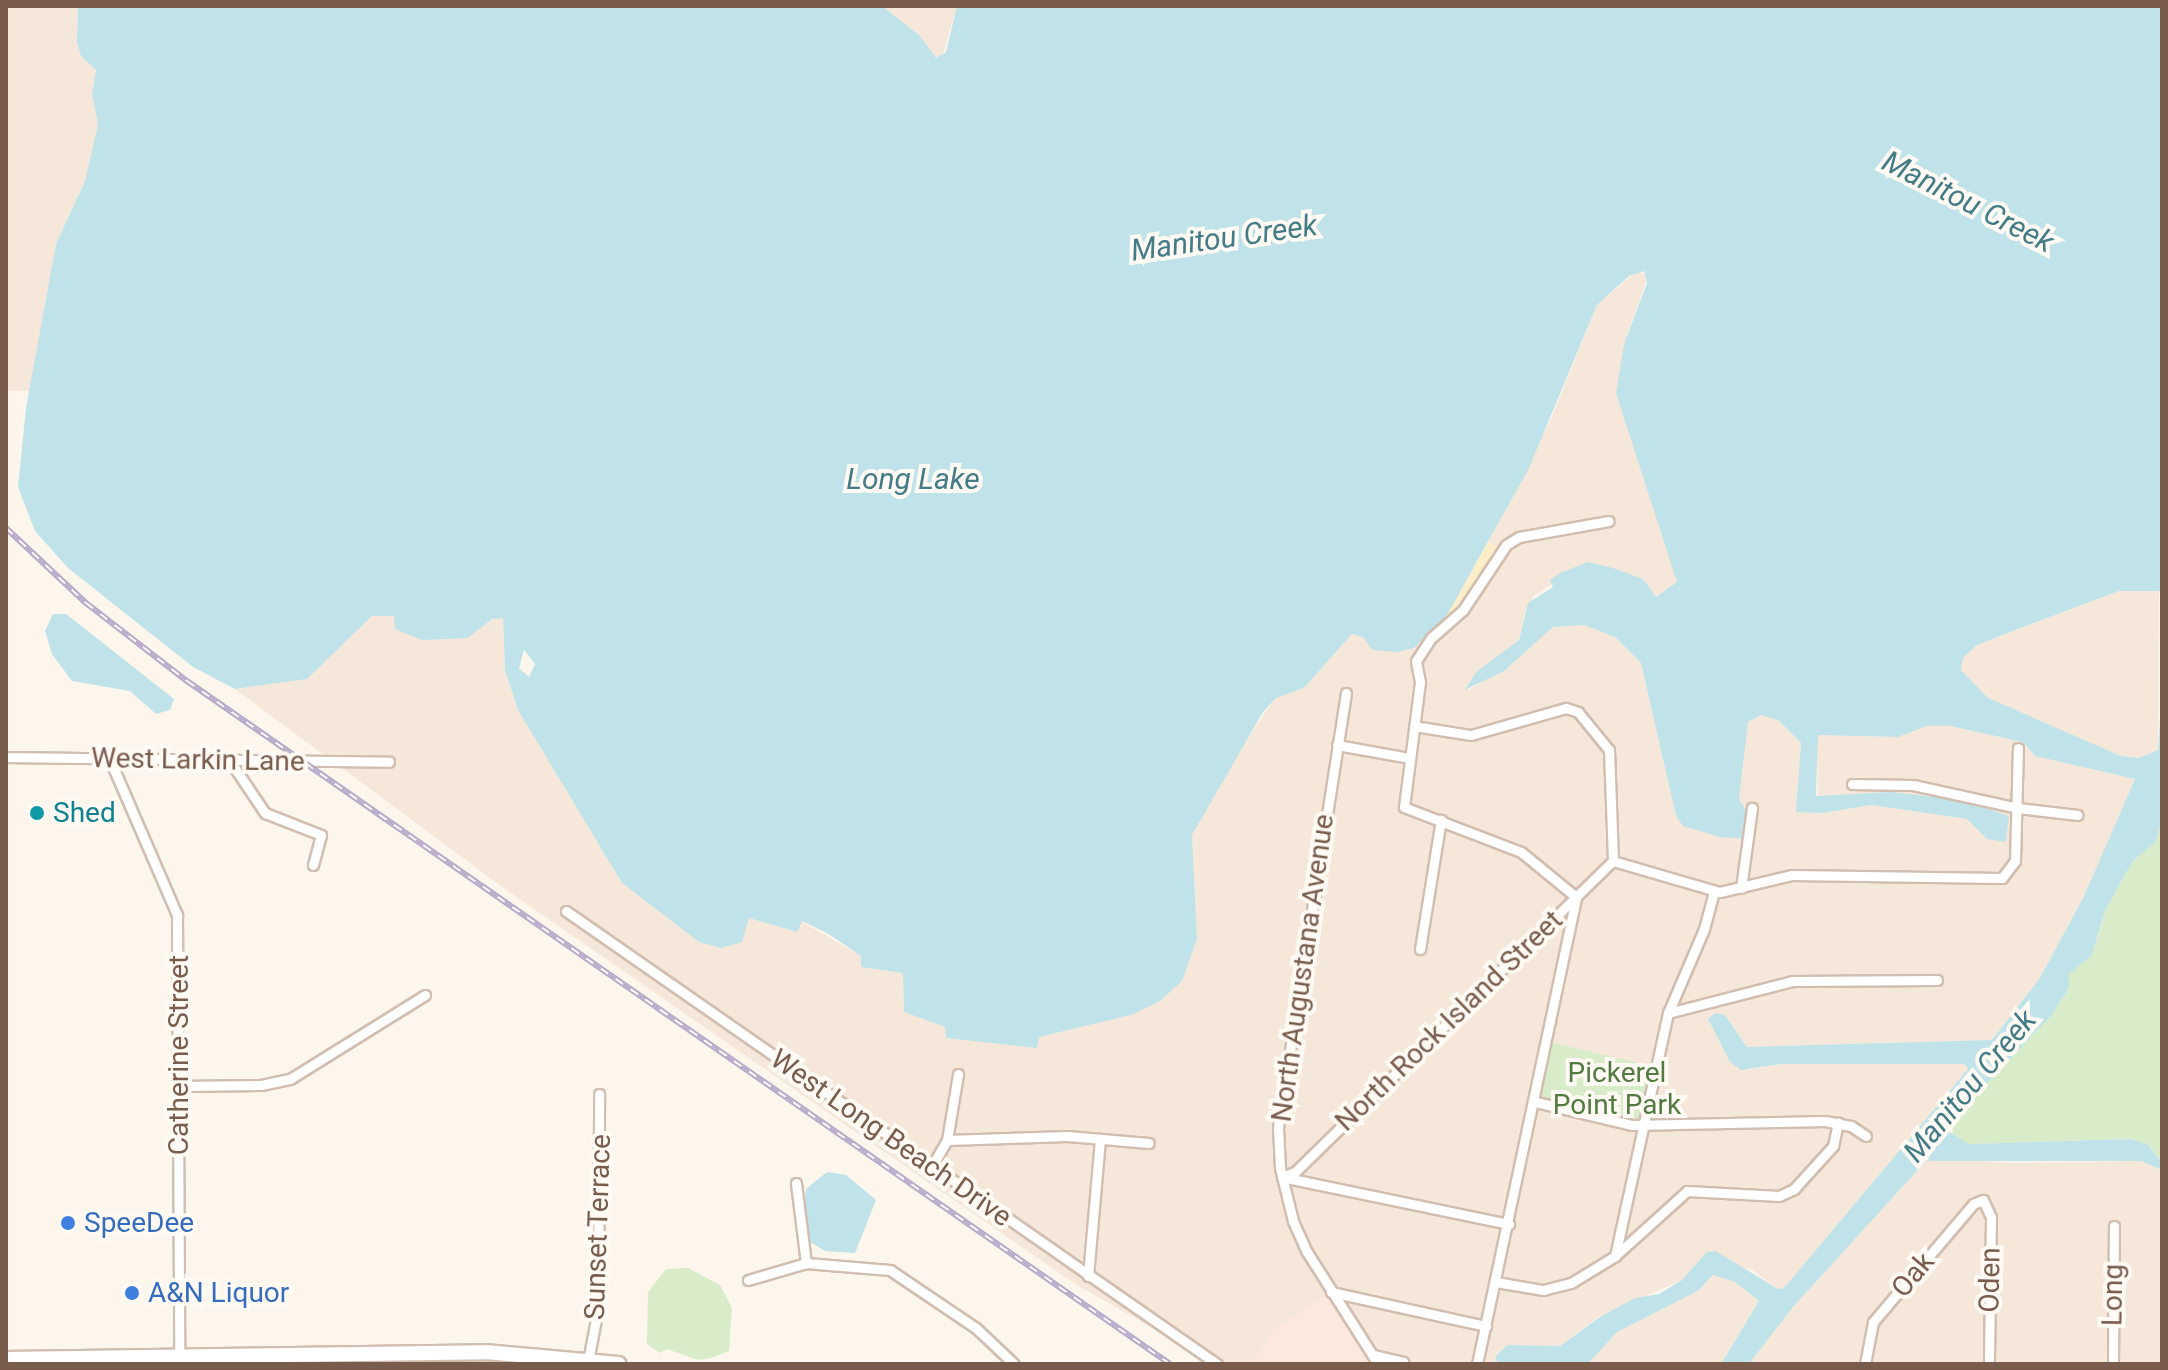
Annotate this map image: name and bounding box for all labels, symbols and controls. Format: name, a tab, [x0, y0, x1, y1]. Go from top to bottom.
water label: Manitou Creek	[1876, 143, 2060, 261]
water label: Manitou Creek	[1129, 207, 1319, 269]
water label: Long Lake	[846, 461, 980, 497]
street label: West Larkin Lane	[91, 741, 305, 779]
place label: Shed	[53, 796, 116, 830]
marker: Shed	[28, 804, 46, 822]
street label: North Augustana Avenue	[1265, 812, 1341, 1124]
street label: North Rock Island Street	[1328, 904, 1570, 1138]
street label: Catherine Street	[162, 955, 196, 1155]
water label: Manitou Creek	[1896, 1003, 2044, 1169]
street label: West Long Beach Drive	[764, 1042, 1018, 1234]
park label: Pickerel Point Park	[1553, 1056, 1681, 1122]
street label: Sunset Terrace	[578, 1133, 618, 1321]
place label: SpeeDee	[84, 1206, 194, 1240]
marker: SpeeDee	[59, 1214, 77, 1232]
street label: Oak	[1884, 1246, 1942, 1304]
street label: Oden	[1973, 1247, 2007, 1313]
street label: Long	[2096, 1264, 2130, 1326]
place label: A&N Liquor	[148, 1276, 289, 1310]
marker: A&N Liquor	[123, 1284, 141, 1302]

